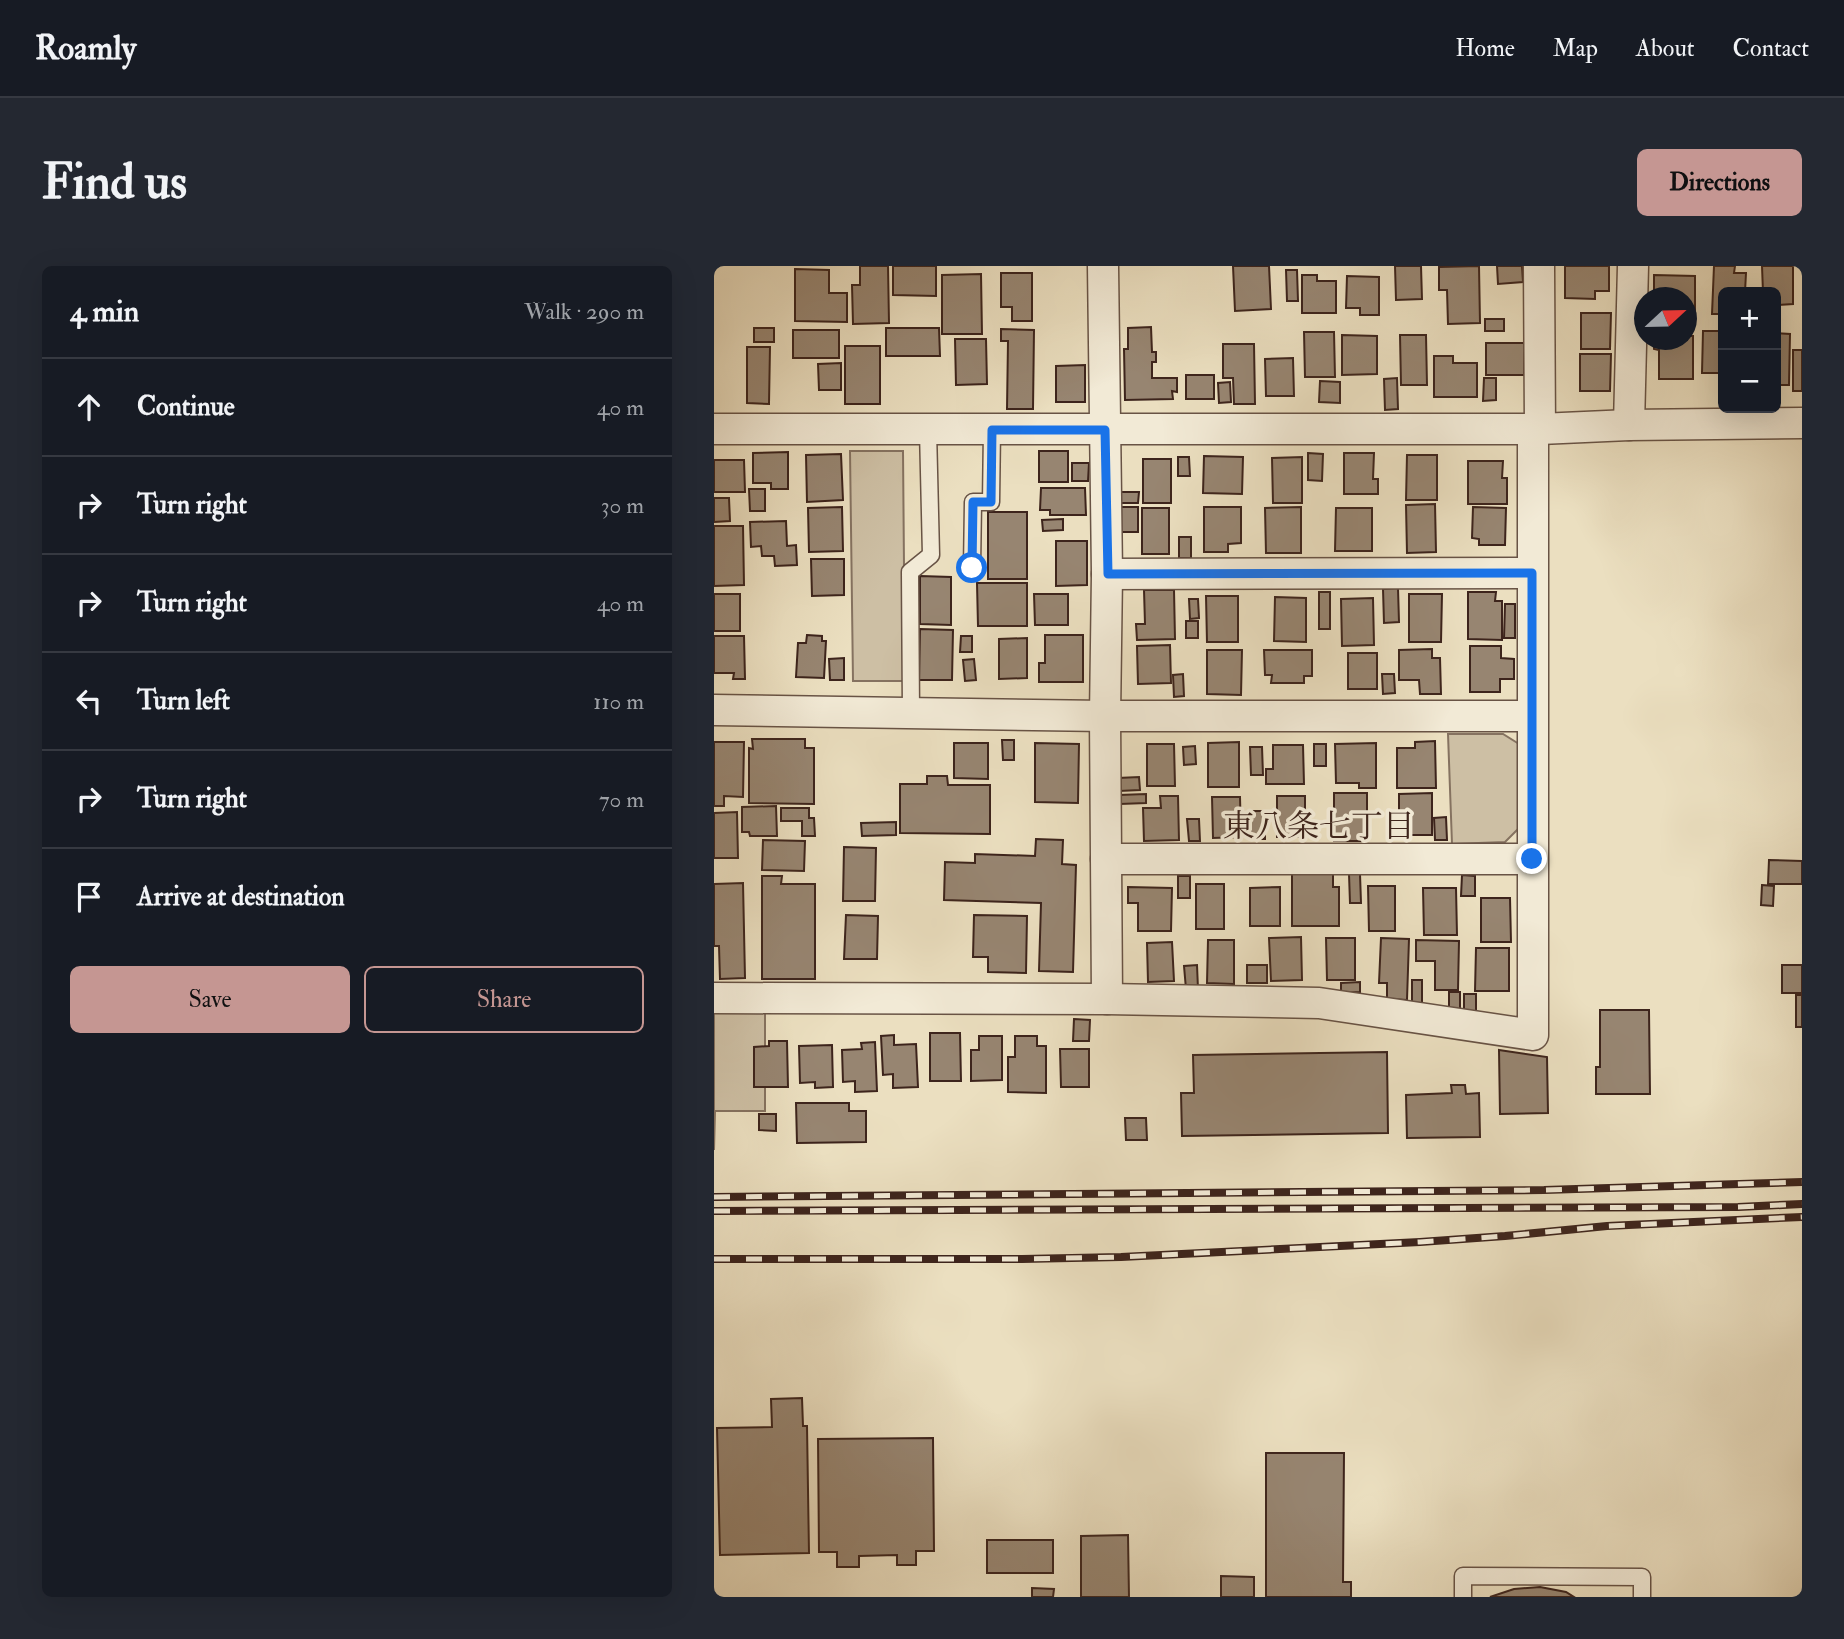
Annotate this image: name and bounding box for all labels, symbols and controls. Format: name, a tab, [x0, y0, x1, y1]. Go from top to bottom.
text: Roamly	[35, 28, 136, 69]
text: Home	[1455, 33, 1515, 64]
text: Map	[1553, 33, 1598, 64]
text: About	[1636, 33, 1695, 64]
text: Contact	[1733, 33, 1809, 64]
button: Directions	[1637, 149, 1802, 216]
text: Find us	[42, 152, 187, 213]
north arrow	[1634, 287, 1697, 350]
map controls	[1718, 287, 1781, 413]
button: +	[1718, 287, 1781, 350]
text: 4 min	[70, 293, 139, 330]
text: Walk · 290 m	[524, 297, 644, 326]
button: −	[1718, 350, 1781, 413]
icon: ahead	[70, 388, 108, 426]
text: Continue	[137, 391, 235, 423]
text: 40 m	[597, 393, 644, 422]
icon: right	[70, 486, 108, 524]
text: Turn right	[137, 489, 247, 521]
text: 30 m	[601, 491, 644, 520]
route start	[956, 552, 987, 583]
icon: right	[70, 584, 108, 622]
text: Turn right	[137, 587, 247, 619]
text: 40 m	[597, 589, 644, 618]
icon: left	[70, 682, 108, 720]
text: Turn left	[137, 685, 230, 717]
text: 110 m	[593, 687, 644, 716]
icon: right	[70, 780, 108, 818]
text: Turn right	[137, 783, 247, 815]
text: 70 m	[599, 785, 644, 814]
district label: 東八条七丁目	[1223, 807, 1415, 847]
route end	[1516, 843, 1547, 874]
icon: arrive	[70, 878, 108, 916]
text: Arrive at destination	[137, 881, 345, 913]
button: Save	[70, 966, 350, 1033]
button: Share	[364, 966, 644, 1033]

